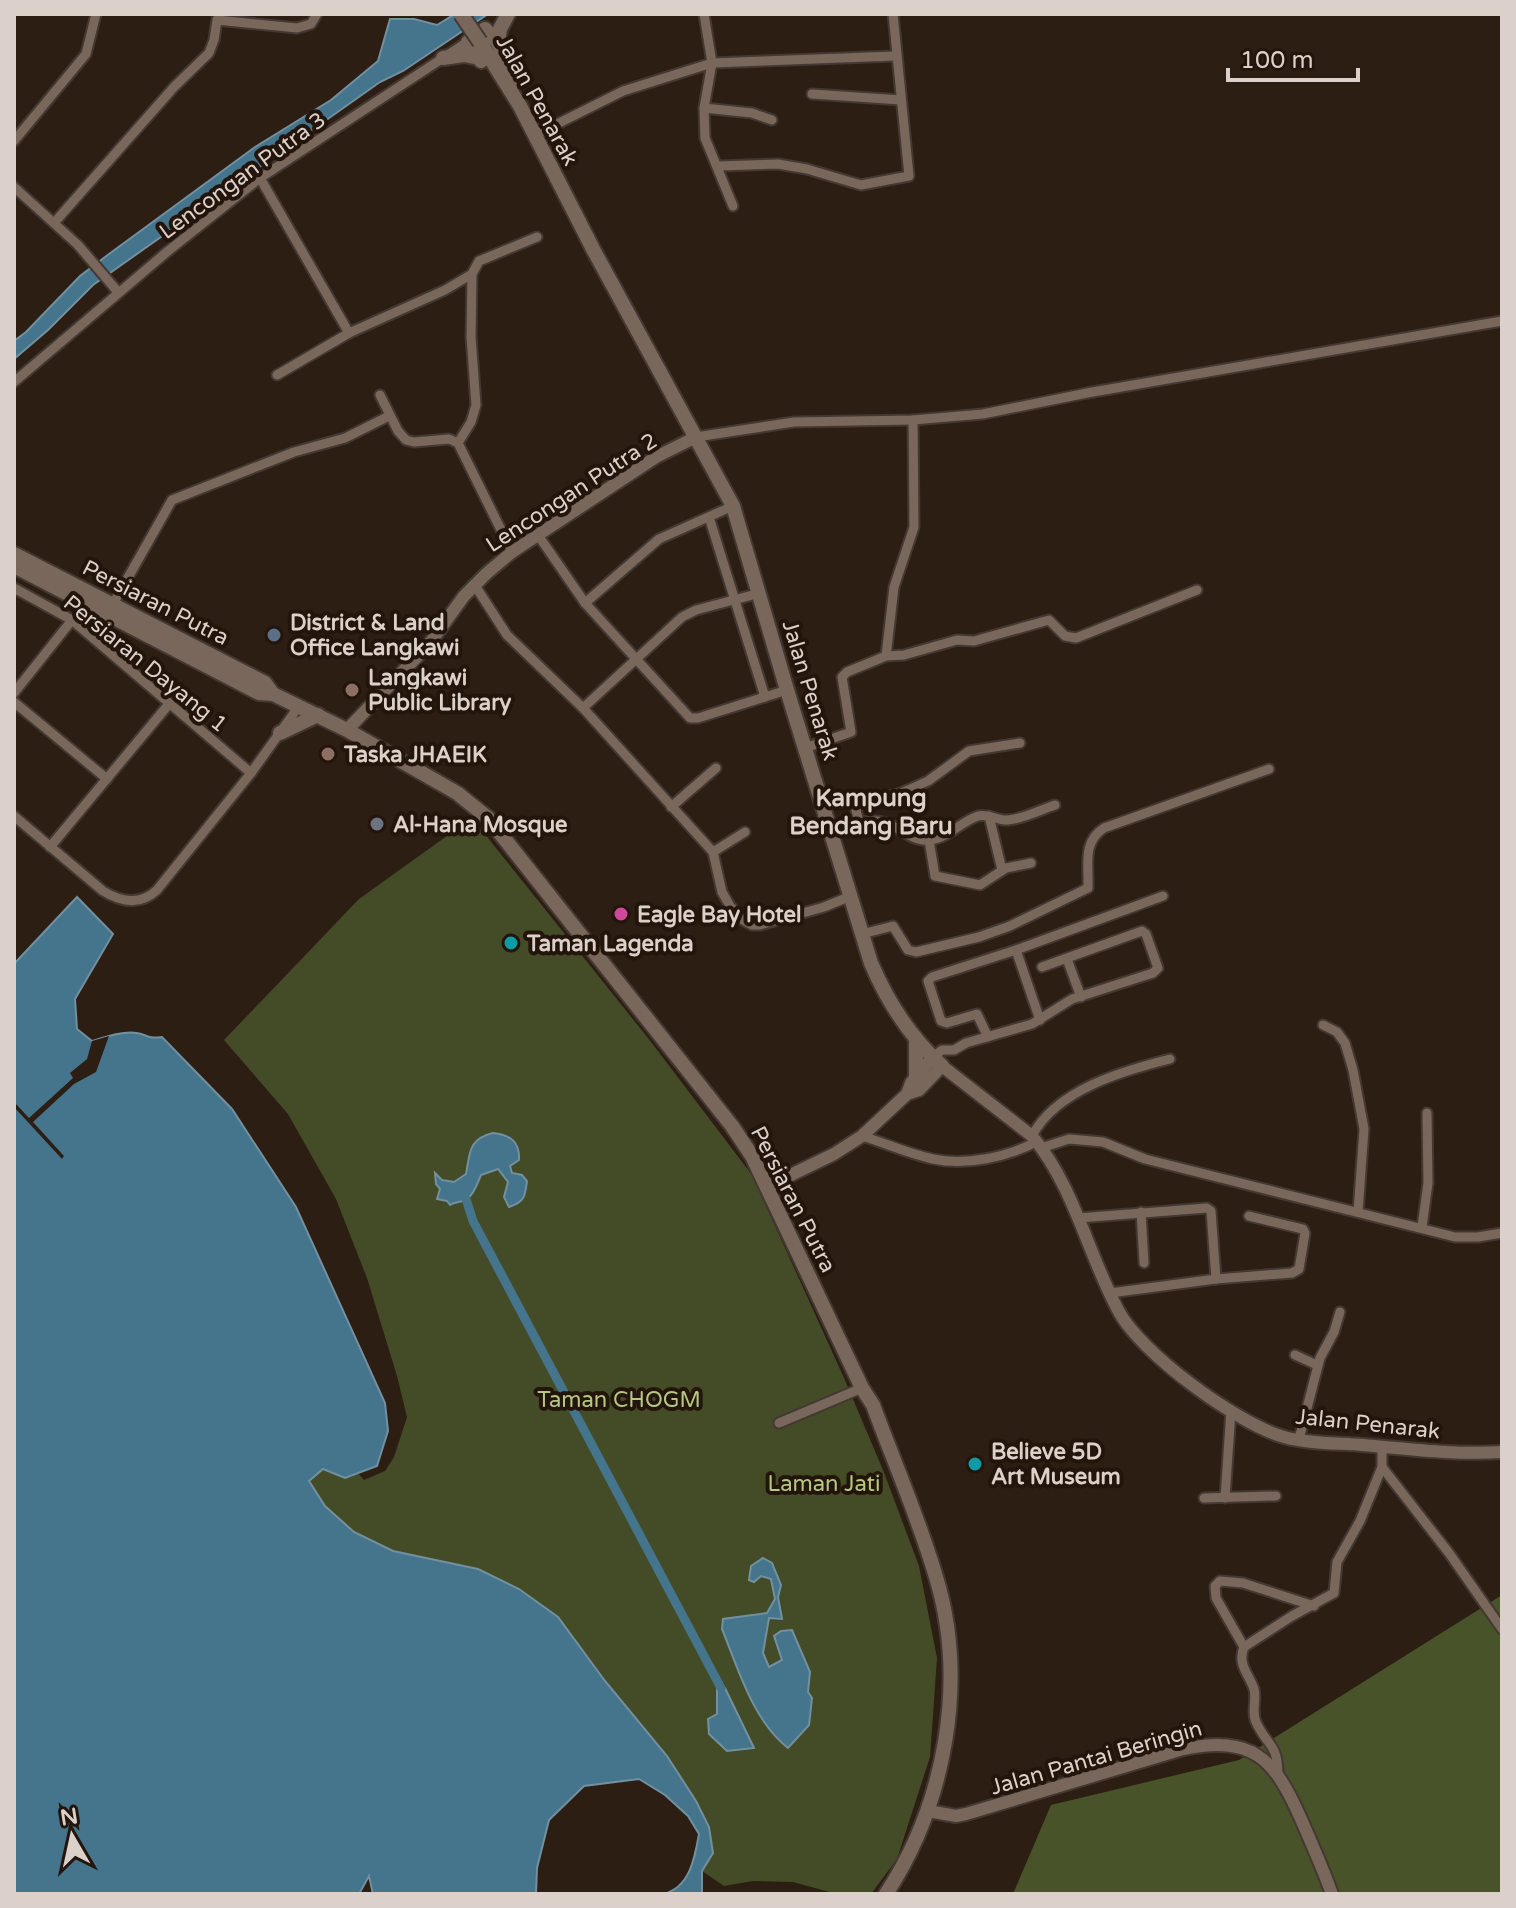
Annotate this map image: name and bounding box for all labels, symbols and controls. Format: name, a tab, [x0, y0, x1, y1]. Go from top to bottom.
street label: Jalan Penarak	[491, 31, 584, 170]
scale bar	[1228, 32, 1358, 82]
text: 100 m	[1240, 46, 1314, 75]
street label: Lencongan Putra 3	[154, 107, 331, 245]
street label: Lencongan Putra 2	[481, 428, 662, 558]
street label: Persiaran Putra	[78, 555, 233, 651]
street label: Persiaran Dayang 1	[58, 590, 232, 738]
place label: District & Land Office Langkawi	[290, 610, 460, 661]
street label: Jalan Penarak	[776, 617, 844, 763]
marker: District & Land Office Langkawi	[265, 626, 283, 644]
place label: Langkawi Public Library	[368, 665, 512, 716]
marker: Langkawi Public Library	[343, 681, 361, 699]
place label: Taska JHAEIK	[343, 742, 487, 768]
marker: Taska JHAEIK	[319, 745, 337, 763]
district label: Kampung Bendang Baru	[789, 784, 953, 841]
place label: Al-Hana Mosque	[393, 812, 567, 838]
marker: Al-Hana Mosque	[368, 815, 386, 833]
place label: Eagle Bay Hotel	[637, 902, 802, 928]
marker: Eagle Bay Hotel	[612, 905, 630, 923]
place label: Taman Lagenda	[526, 931, 694, 957]
marker: Taman Lagenda	[502, 934, 520, 952]
street label: Persiaran Putra	[745, 1122, 841, 1277]
park label: Taman CHOGM	[537, 1387, 701, 1413]
street label: Jalan Penarak	[1294, 1403, 1441, 1445]
place label: Believe 5D Art Museum	[991, 1439, 1121, 1490]
marker: Believe 5D Art Museum	[966, 1455, 984, 1473]
park label: Laman Jati	[768, 1471, 880, 1497]
street label: Jalan Pantai Beringin	[987, 1715, 1205, 1801]
north arrow	[32, 1796, 112, 1876]
text: N	[58, 1803, 80, 1831]

